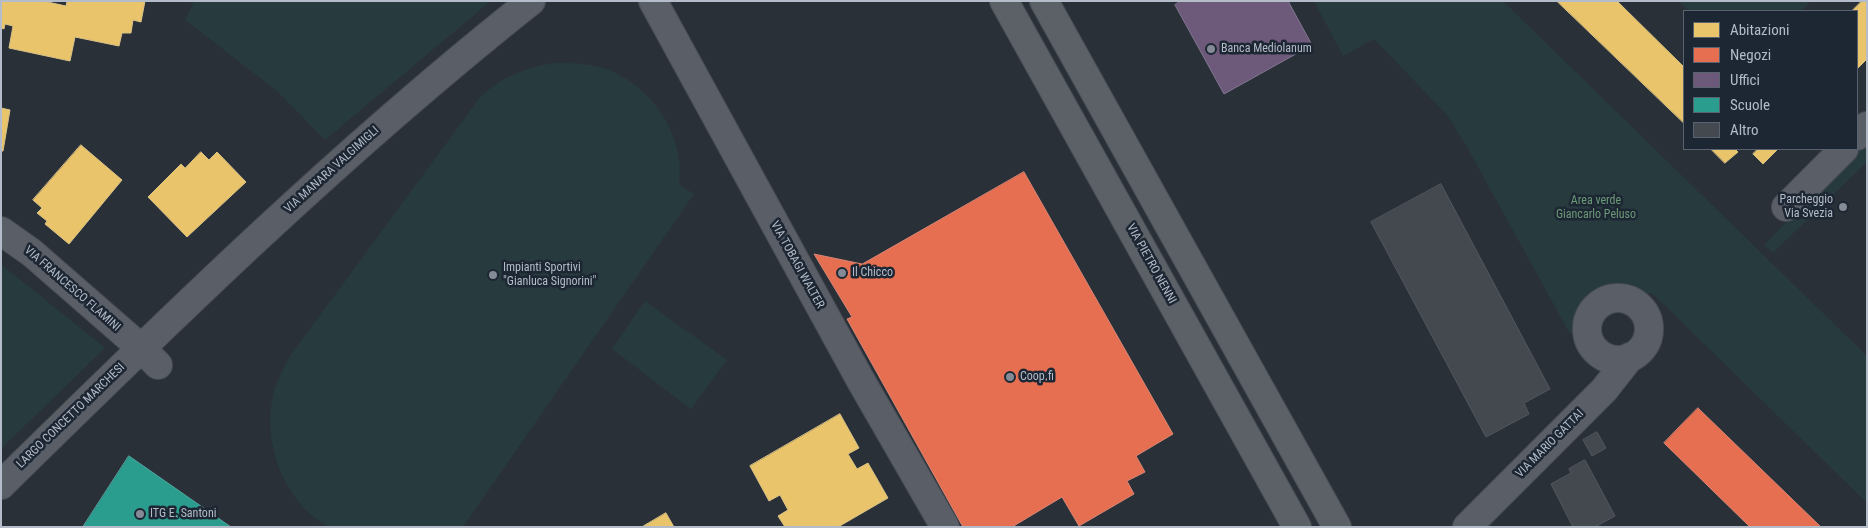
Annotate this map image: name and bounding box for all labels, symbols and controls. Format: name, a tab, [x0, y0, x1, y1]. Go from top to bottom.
legend	[1683, 10, 1858, 150]
text: Abitazioni	[1730, 21, 1789, 39]
place label: Banca Mediolanum	[1221, 42, 1312, 56]
marker: Banca Mediolanum	[1205, 43, 1217, 55]
text: Negozi	[1730, 46, 1771, 64]
text: Uffici	[1730, 71, 1760, 89]
text: Scuole	[1730, 96, 1770, 114]
text: Altro	[1730, 121, 1758, 139]
street label: VIA MANARA VALGIMIGLI	[282, 124, 382, 216]
place label: Parcheggio Via Svezia	[1780, 193, 1833, 221]
park label: Area verde Giancarlo Peluso	[1556, 194, 1636, 222]
marker: Parcheggio Via Svezia	[1837, 201, 1849, 213]
street label: VIA TOBAGI WALTER	[767, 219, 827, 311]
street label: VIA PIETRO NENNI	[1123, 222, 1179, 306]
street label: VIA FRANCESCO FLAMINI	[21, 243, 123, 335]
place label: Impianti Sportivi "Gianluca Signorini"	[503, 261, 596, 289]
place label: Il Chicco	[852, 266, 893, 280]
marker: Il Chicco	[836, 267, 848, 279]
marker: Impianti Sportivi "Gianluca Signorini"	[487, 269, 499, 281]
street label: LARGO CONCETTO MARCHESI	[14, 361, 128, 471]
place label: Coop.fi	[1020, 370, 1054, 384]
marker: Coop.fi	[1004, 371, 1016, 383]
street label: VIA MARIO GATTAI	[1513, 407, 1587, 481]
place label: ITG E. Santoni	[150, 507, 216, 521]
marker: ITG E. Santoni	[134, 508, 146, 520]

